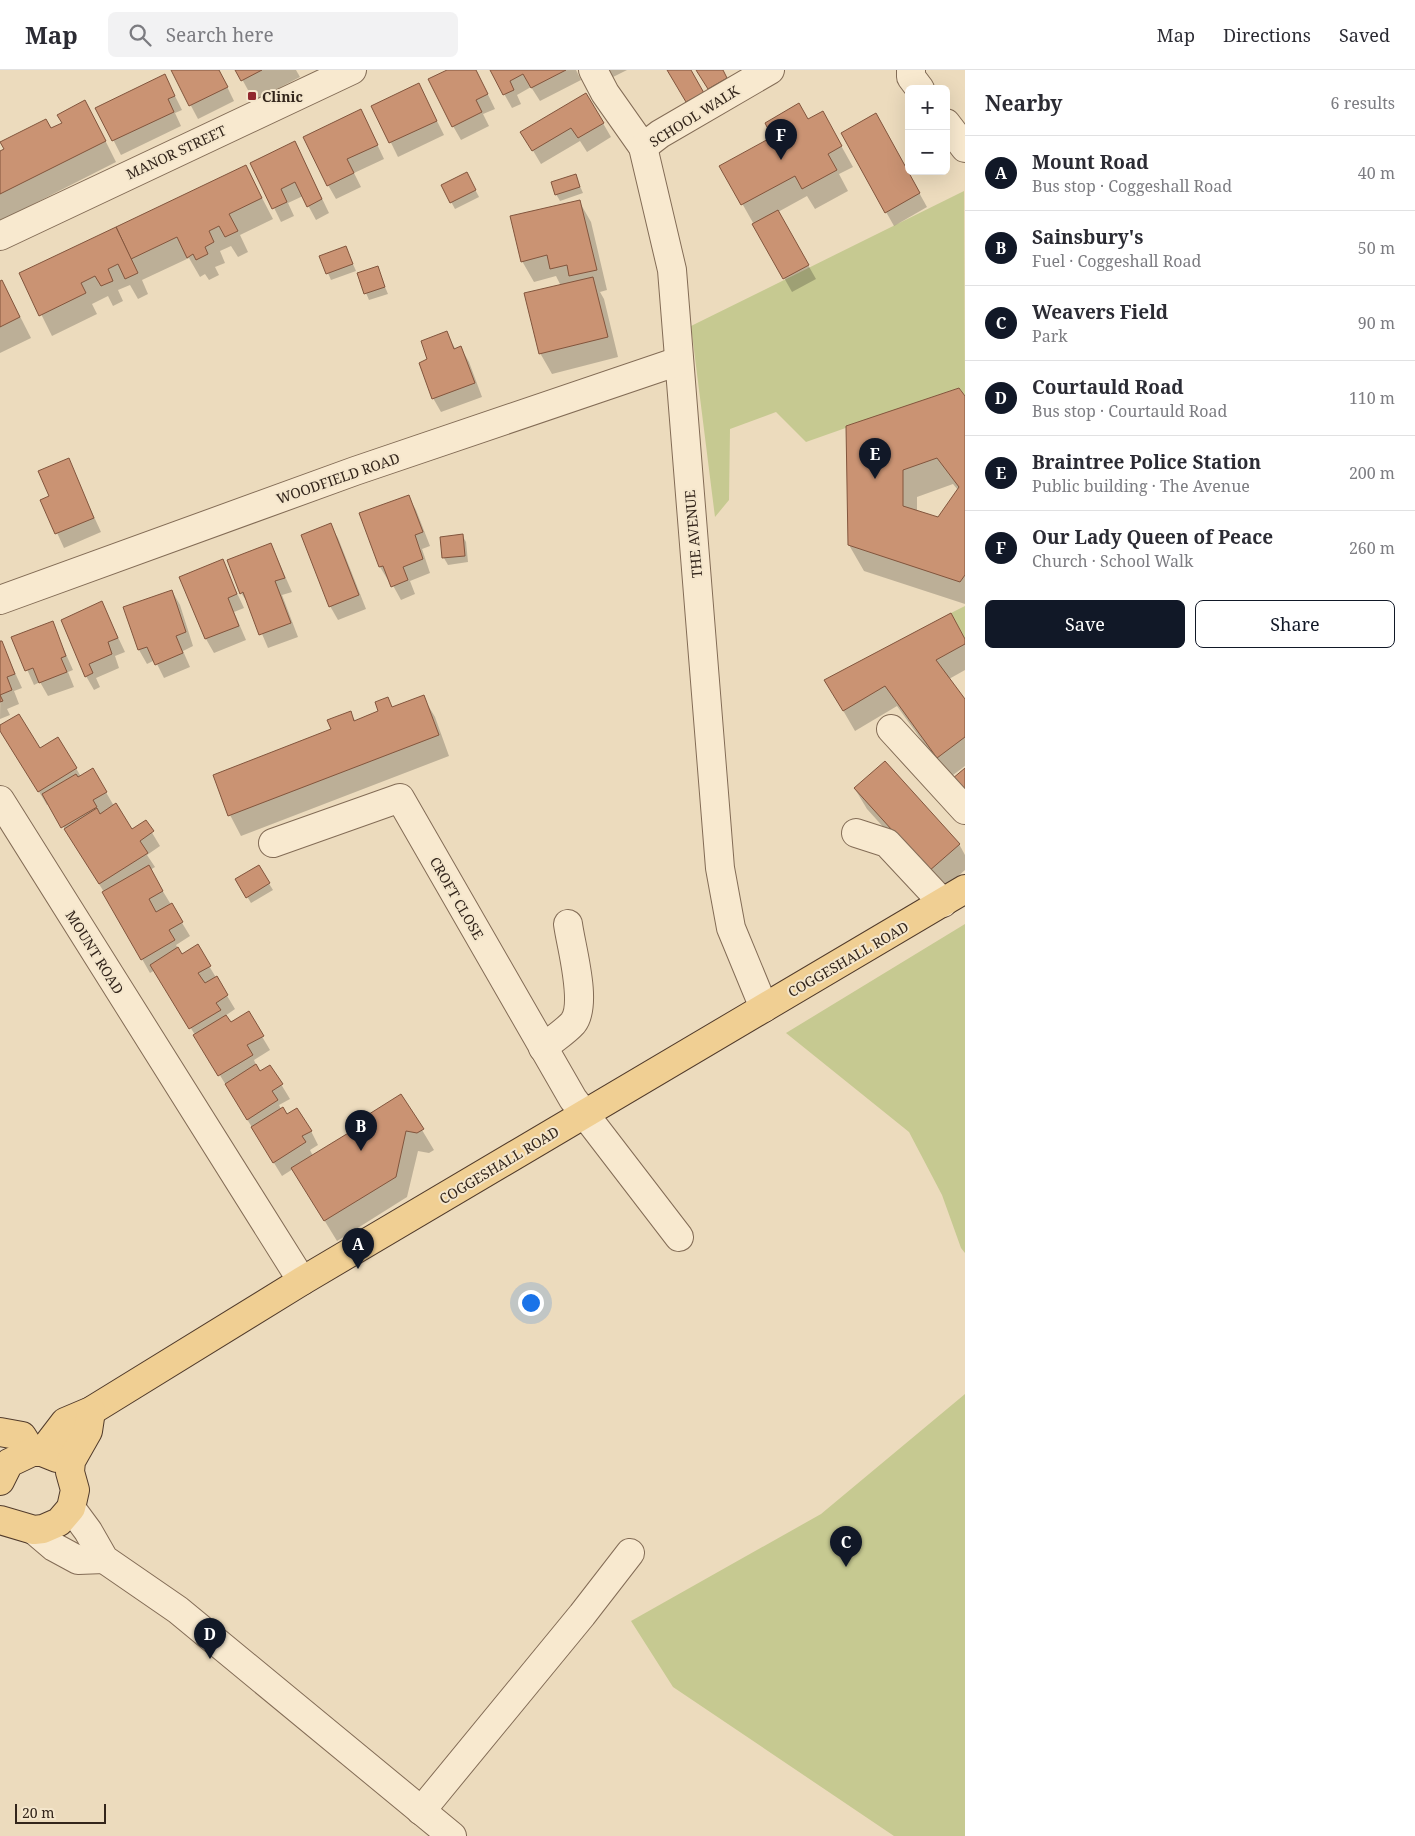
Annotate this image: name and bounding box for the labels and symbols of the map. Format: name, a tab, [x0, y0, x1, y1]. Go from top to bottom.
street label: SCHOOL WALK	[645, 81, 743, 151]
place label: Clinic	[262, 87, 303, 106]
marker: Clinic	[246, 90, 258, 102]
pin: F	[765, 119, 797, 160]
street label: MANOR STREET	[123, 120, 229, 183]
pin: E	[859, 438, 891, 479]
street label: WOODFIELD ROAD	[274, 448, 402, 508]
street label: THE AVENUE	[680, 489, 706, 579]
street label: CROFT CLOSE	[426, 853, 488, 943]
street label: MOUNT ROAD	[62, 906, 128, 998]
street label: COGGESHALL ROAD	[784, 917, 912, 1001]
pin: B	[345, 1110, 377, 1151]
street label: COGGESHALL ROAD	[436, 1122, 562, 1208]
pin: A	[342, 1228, 374, 1269]
your location	[518, 1290, 544, 1316]
pin: C	[830, 1526, 862, 1567]
pin: D	[194, 1618, 226, 1659]
scale bar	[15, 1801, 106, 1824]

